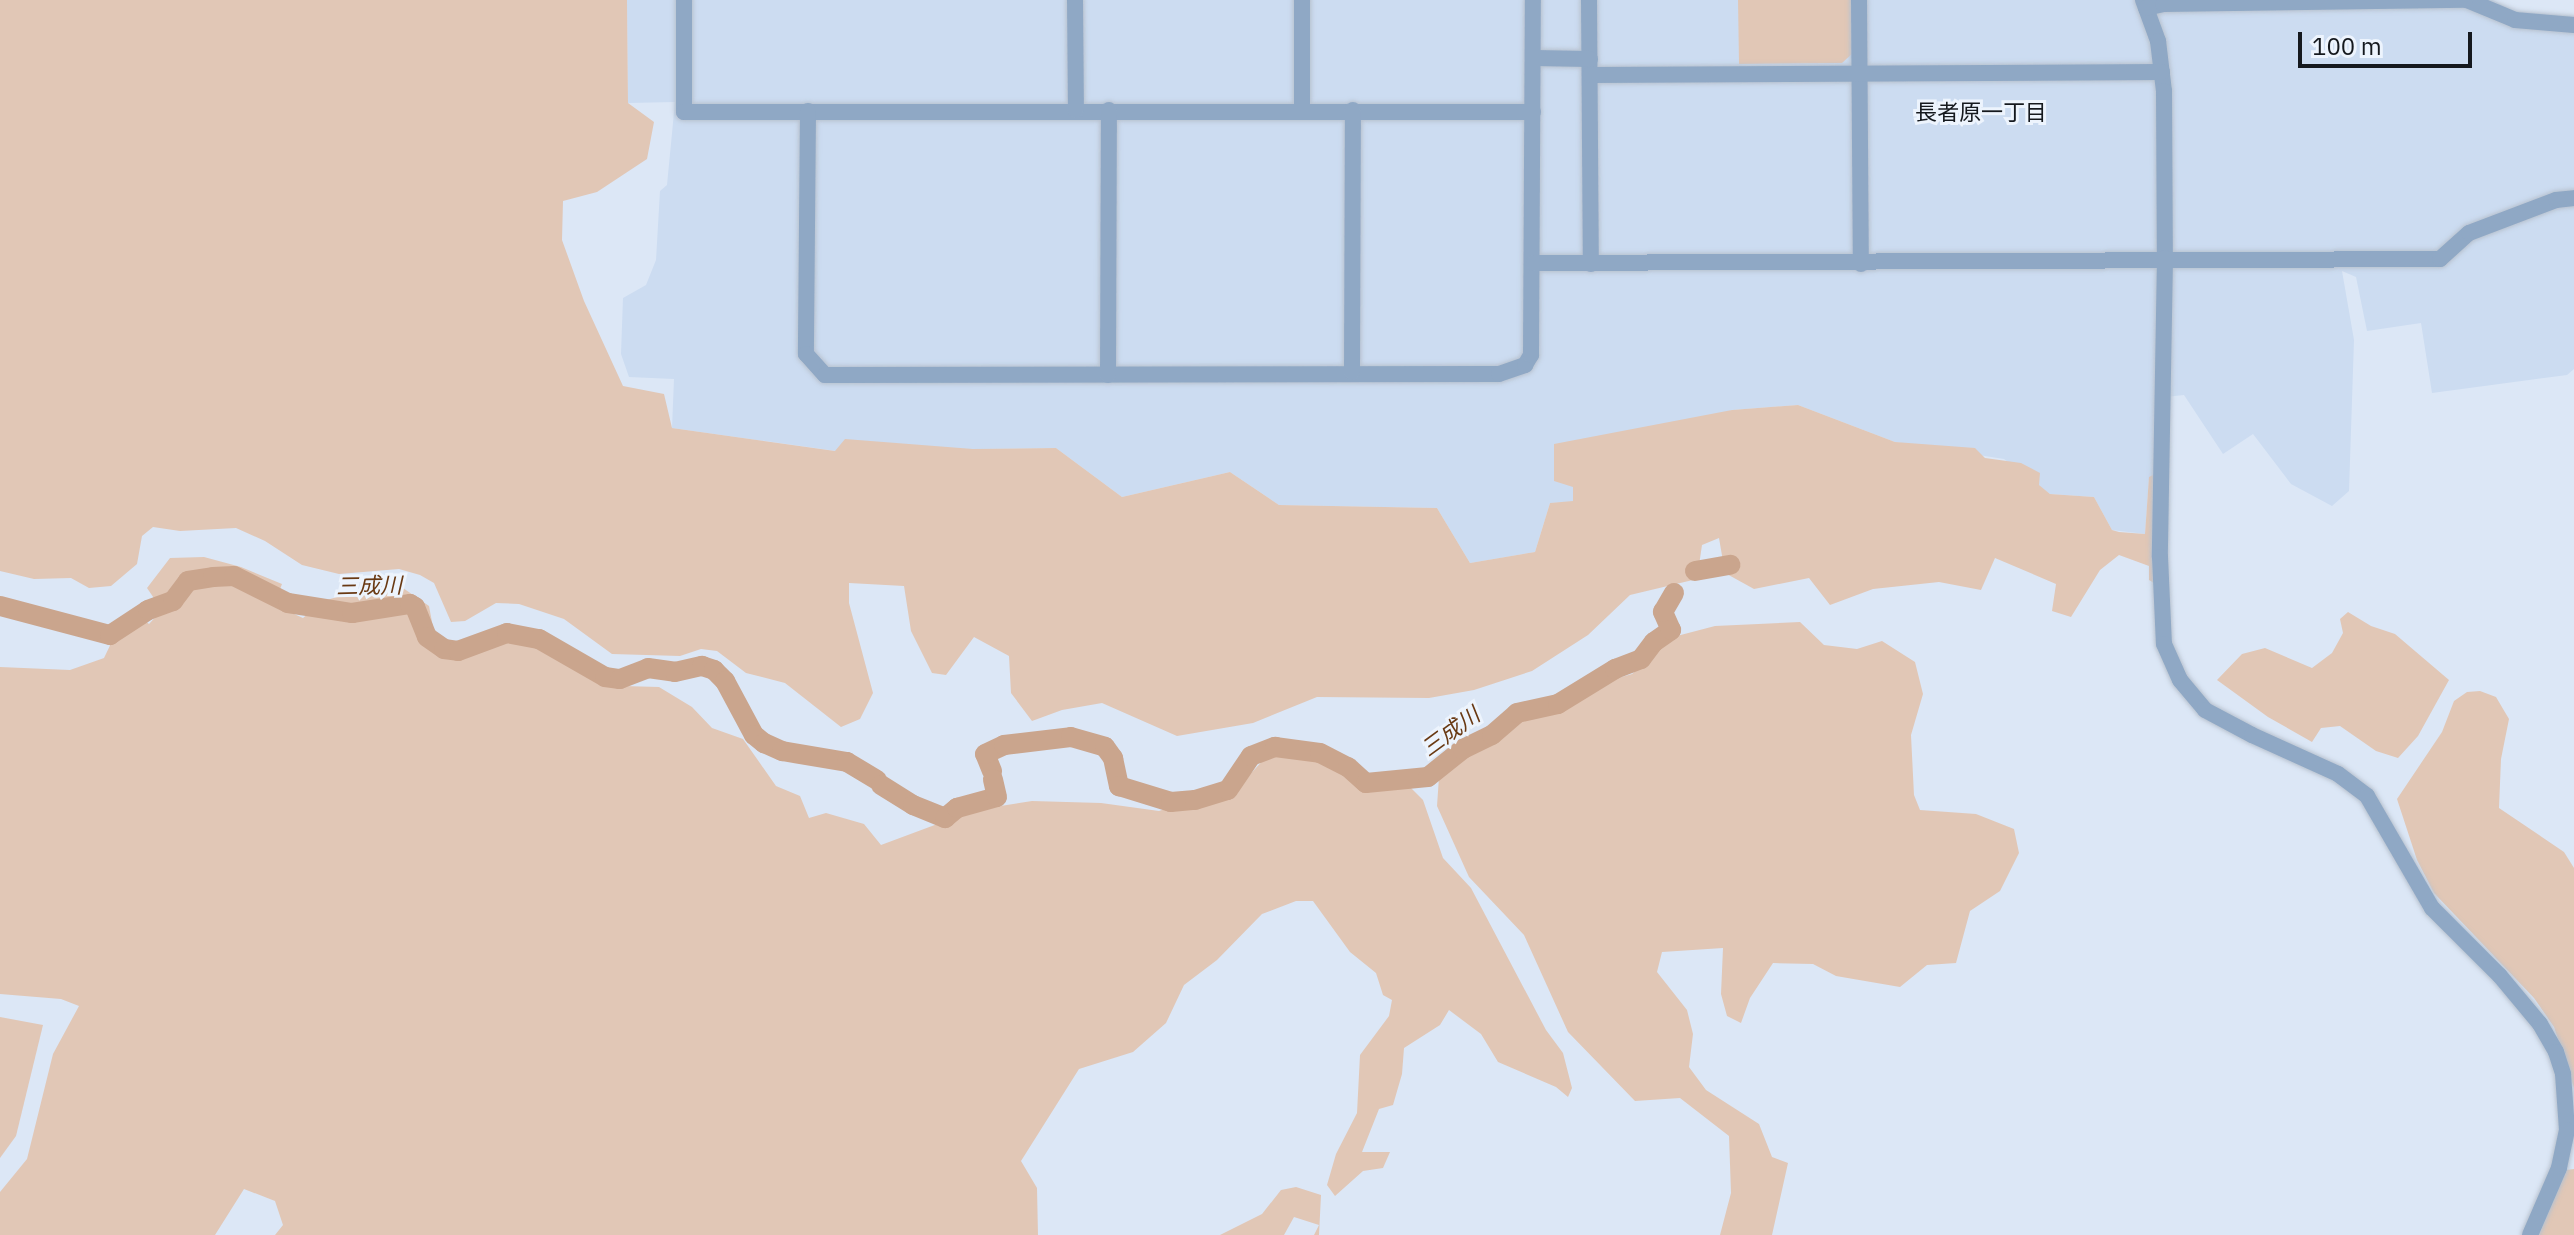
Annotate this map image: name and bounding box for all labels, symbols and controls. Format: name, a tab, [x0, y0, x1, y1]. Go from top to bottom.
scale bar	[2302, 16, 2476, 66]
text: 100 m	[2312, 30, 2382, 62]
district label: 長者原一丁目	[1915, 99, 2047, 125]
water label: 三成川	[336, 571, 402, 599]
water label: 三成川	[1416, 701, 1484, 761]

